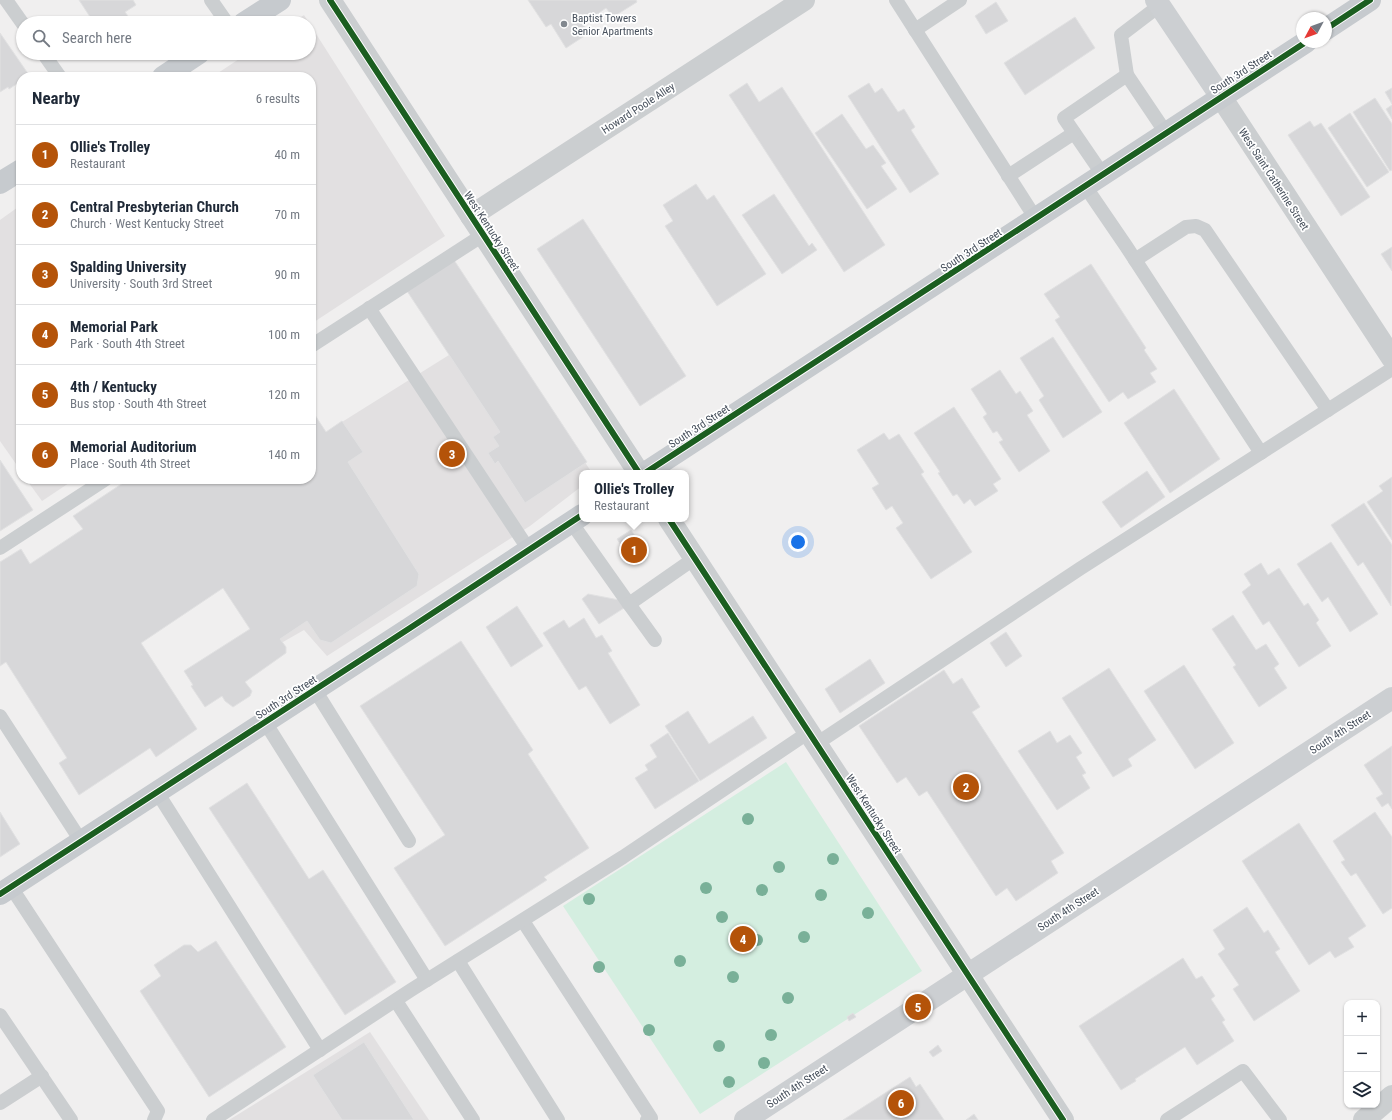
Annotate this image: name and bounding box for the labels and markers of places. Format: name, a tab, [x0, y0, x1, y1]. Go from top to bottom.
place label: Baptist Towers Senior Apartments	[572, 12, 653, 38]
marker: Baptist Towers Senior Apartments	[559, 19, 569, 29]
pin: 3	[439, 439, 465, 469]
pin: 1	[621, 535, 647, 565]
pin: 2	[953, 772, 979, 802]
pin: 4	[730, 924, 756, 954]
pin: 5	[905, 992, 931, 1022]
pin: 6	[888, 1088, 914, 1118]

